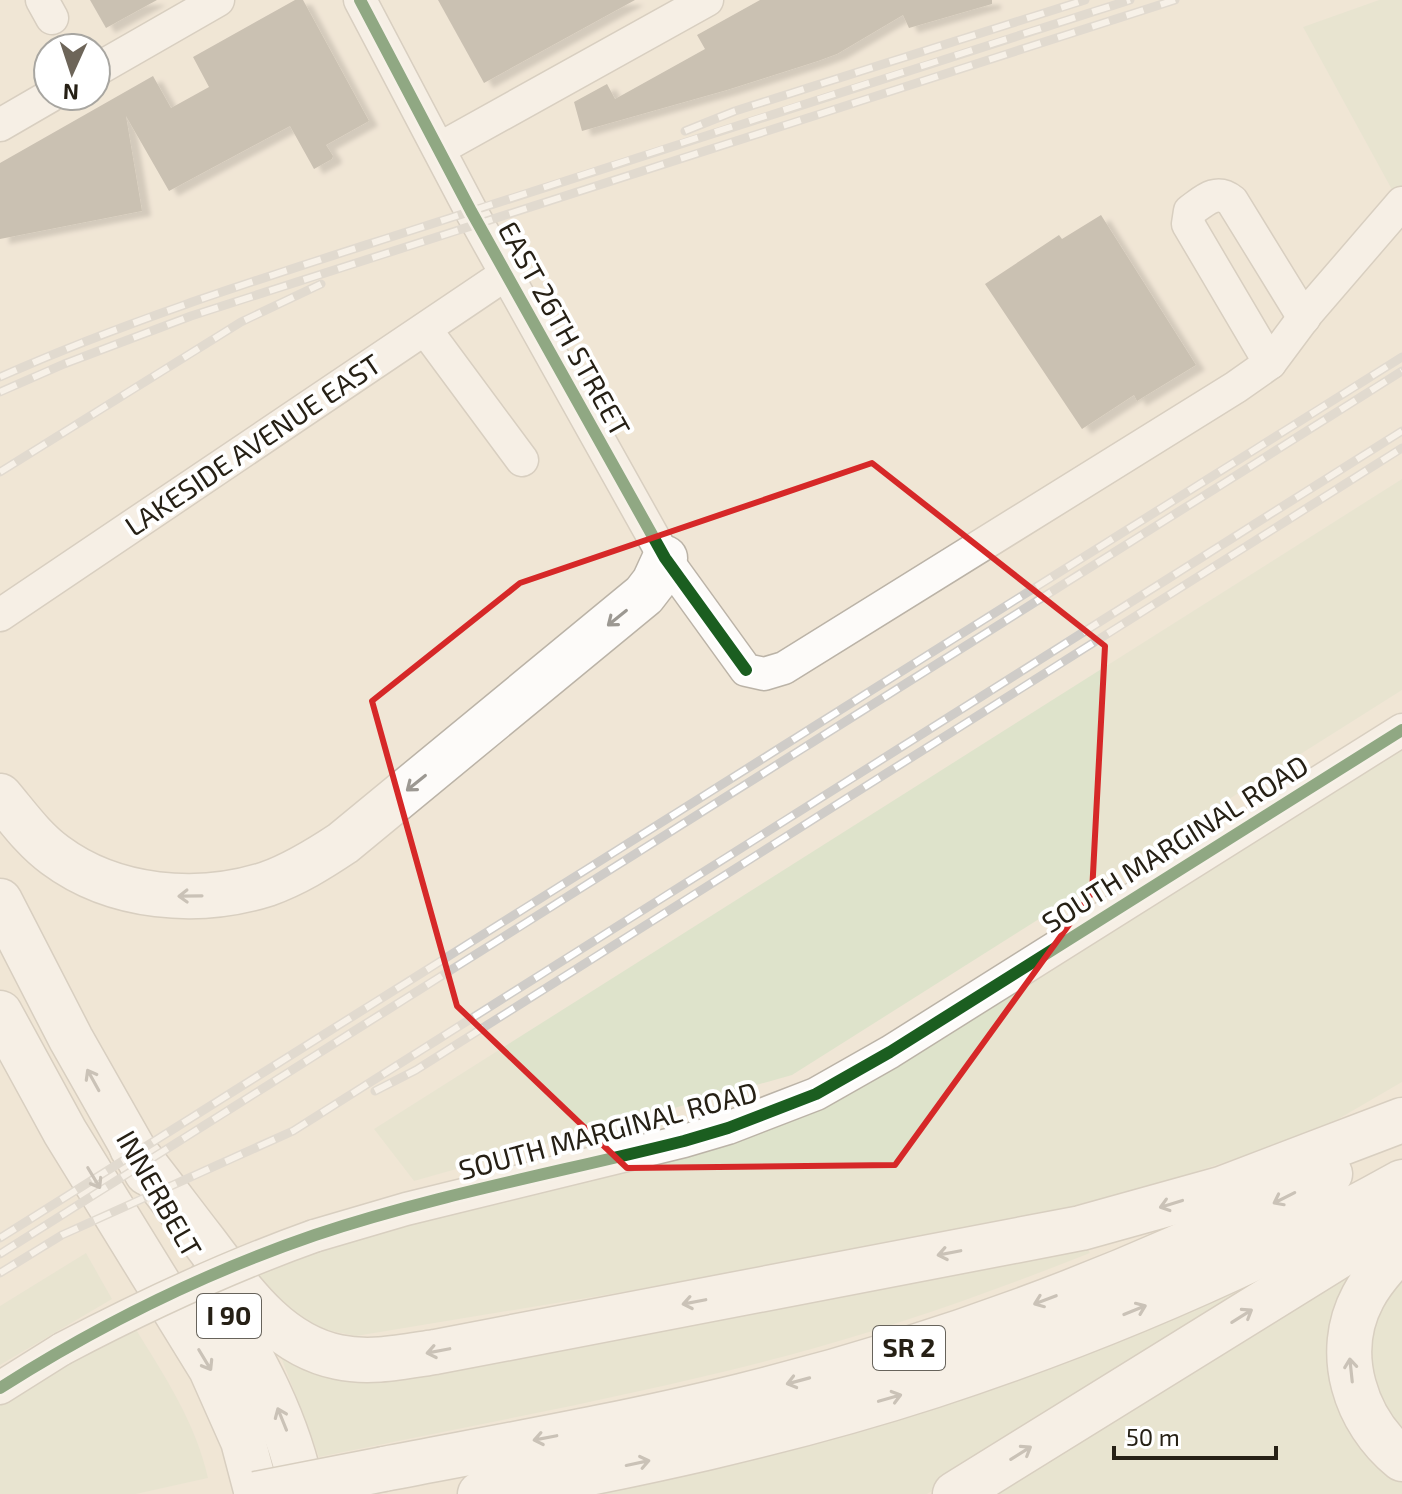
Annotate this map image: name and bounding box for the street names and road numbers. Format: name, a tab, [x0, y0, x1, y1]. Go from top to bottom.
street label: EAST 26TH STREET	[492, 215, 638, 442]
street label: LAKESIDE AVENUE EAST	[118, 346, 387, 543]
street label: SOUTH MARGINAL ROAD	[1035, 747, 1314, 939]
street label: SOUTH MARGINAL ROAD	[455, 1074, 761, 1186]
street label: INNERBELT	[110, 1124, 210, 1263]
road number: I 90	[197, 1294, 261, 1338]
road number: SR 2	[873, 1326, 945, 1370]

